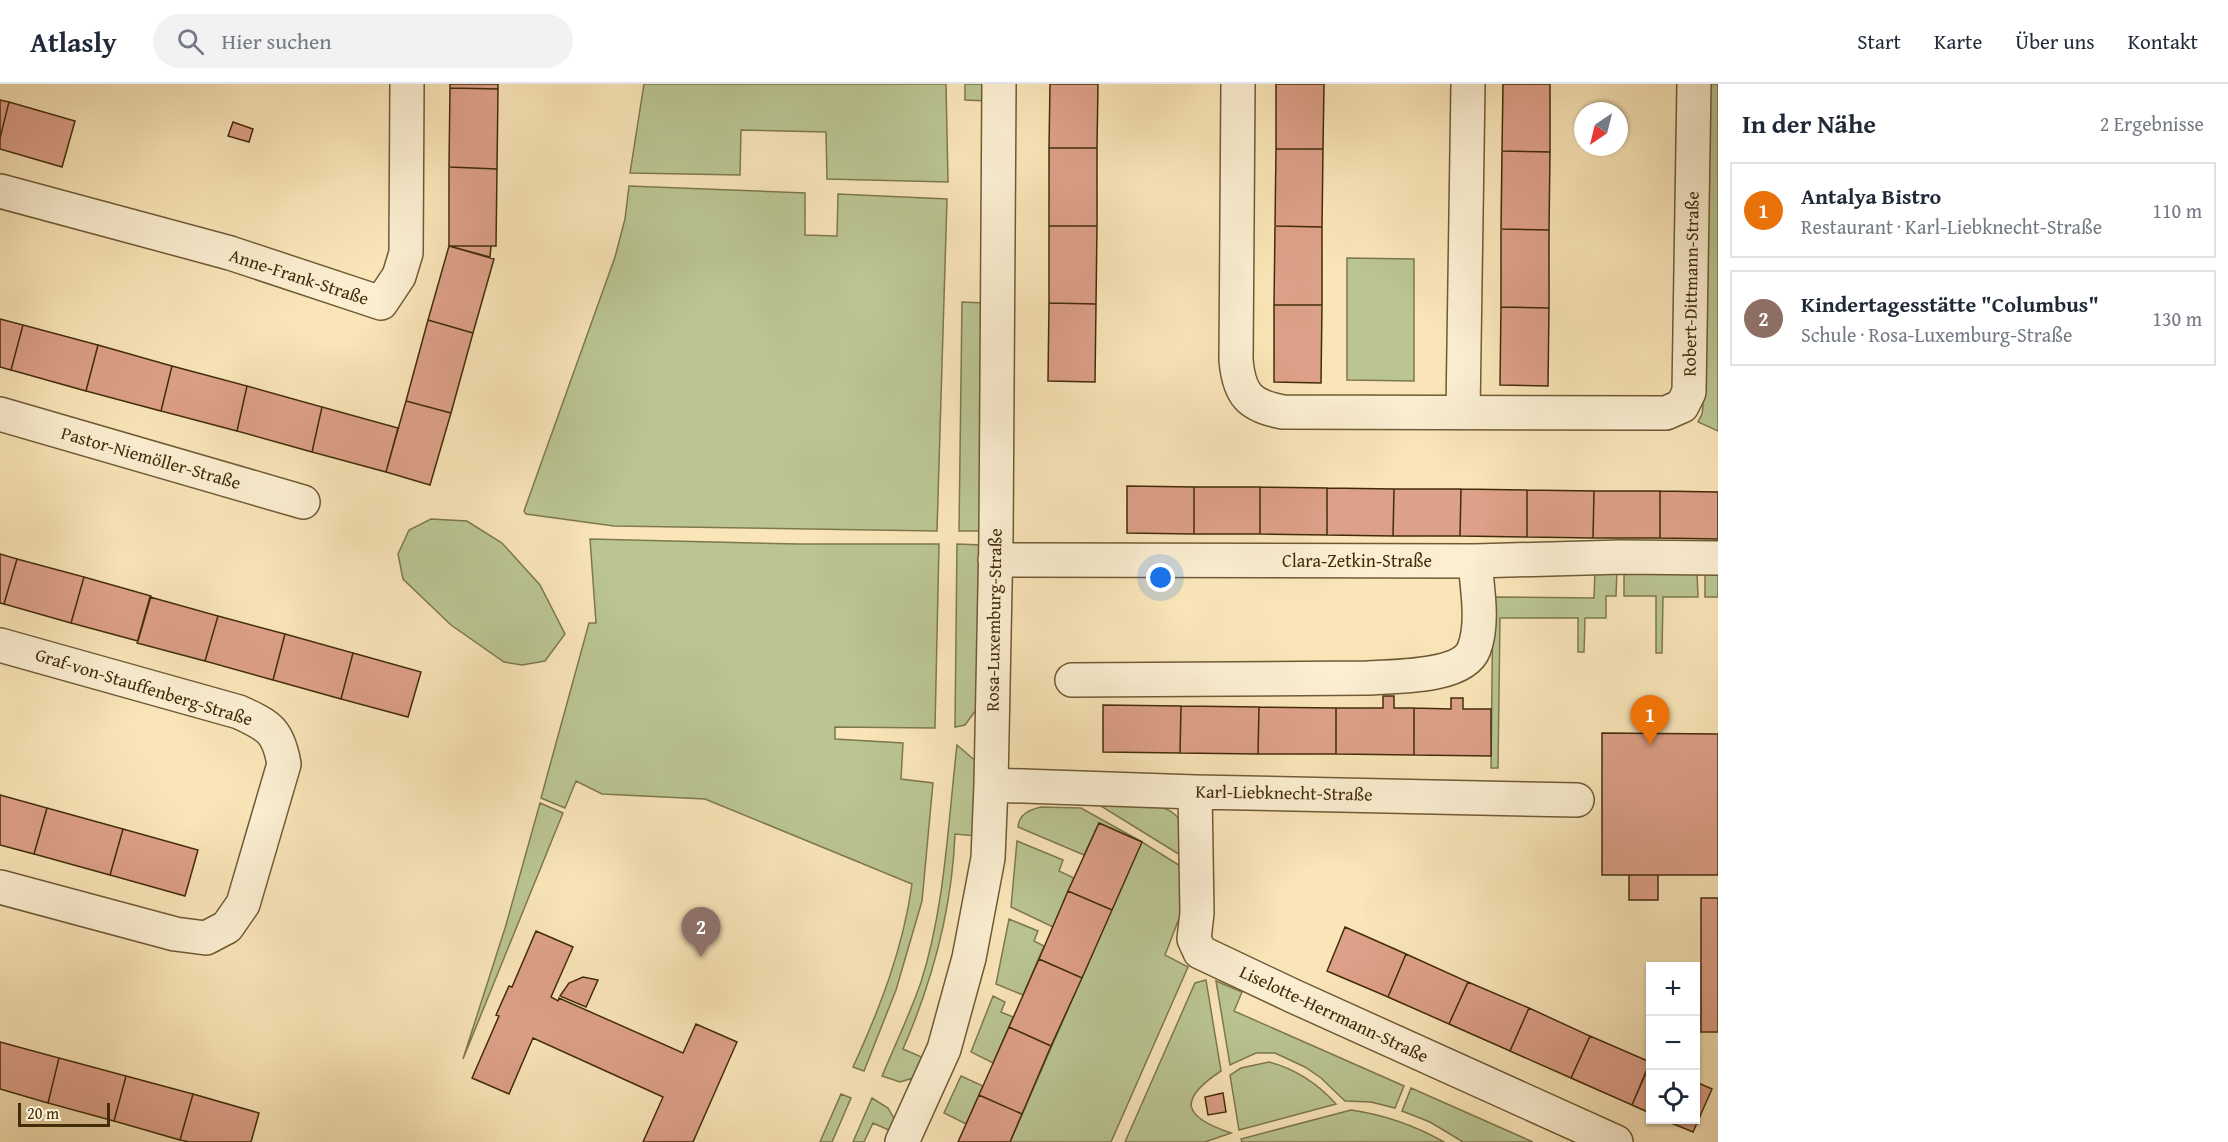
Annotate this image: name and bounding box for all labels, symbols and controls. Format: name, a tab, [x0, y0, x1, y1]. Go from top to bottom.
search box	[153, 14, 573, 68]
text: Atlasly	[30, 21, 117, 62]
icon: search	[174, 25, 207, 58]
text: Hier suchen	[222, 25, 332, 57]
text: Start	[1857, 26, 1901, 57]
text: Karte	[1934, 26, 1982, 57]
text: Über uns	[2015, 26, 2095, 57]
text: Kontakt	[2128, 26, 2198, 57]
north arrow	[1574, 102, 1628, 156]
text: In der Nähe	[1742, 104, 1876, 143]
text: 2 Ergebnisse	[2100, 109, 2204, 138]
text: Antalya Bistro	[1801, 180, 1941, 212]
street label: Robert-Dittmann-Straße	[1675, 191, 1706, 377]
text: 1	[1758, 196, 1769, 225]
text: 110 m	[2152, 196, 2202, 225]
text: Restaurant · Karl-Liebknecht-Straße	[1801, 212, 2102, 241]
street label: Anne-Frank-Straße	[226, 241, 373, 312]
text: Kindertagesstätte "Columbus"	[1801, 288, 2099, 320]
text: 2	[1758, 304, 1769, 333]
text: 130 m	[2152, 304, 2202, 333]
text: Schule · Rosa-Luxemburg-Straße	[1801, 320, 2072, 349]
street label: Pastor-Niemöller-Straße	[58, 419, 244, 496]
street label: Rosa-Luxemburg-Straße	[978, 528, 1009, 712]
street label: Clara-Zetkin-Straße	[1282, 547, 1432, 574]
your location	[1146, 563, 1175, 592]
street label: Graf-von-Stauffenberg-Straße	[32, 641, 256, 732]
pin: 1	[1630, 696, 1670, 745]
street label: Karl-Liebknecht-Straße	[1195, 777, 1373, 808]
pin: 2	[682, 908, 720, 957]
street label: Liselotte-Herrmann-Straße	[1235, 958, 1433, 1069]
map controls	[1646, 962, 1700, 1124]
button: +	[1646, 962, 1700, 1016]
button: −	[1646, 1016, 1700, 1070]
button: locate	[1646, 1070, 1700, 1124]
scale bar	[18, 1100, 110, 1128]
text: 20 m	[27, 1101, 59, 1125]

